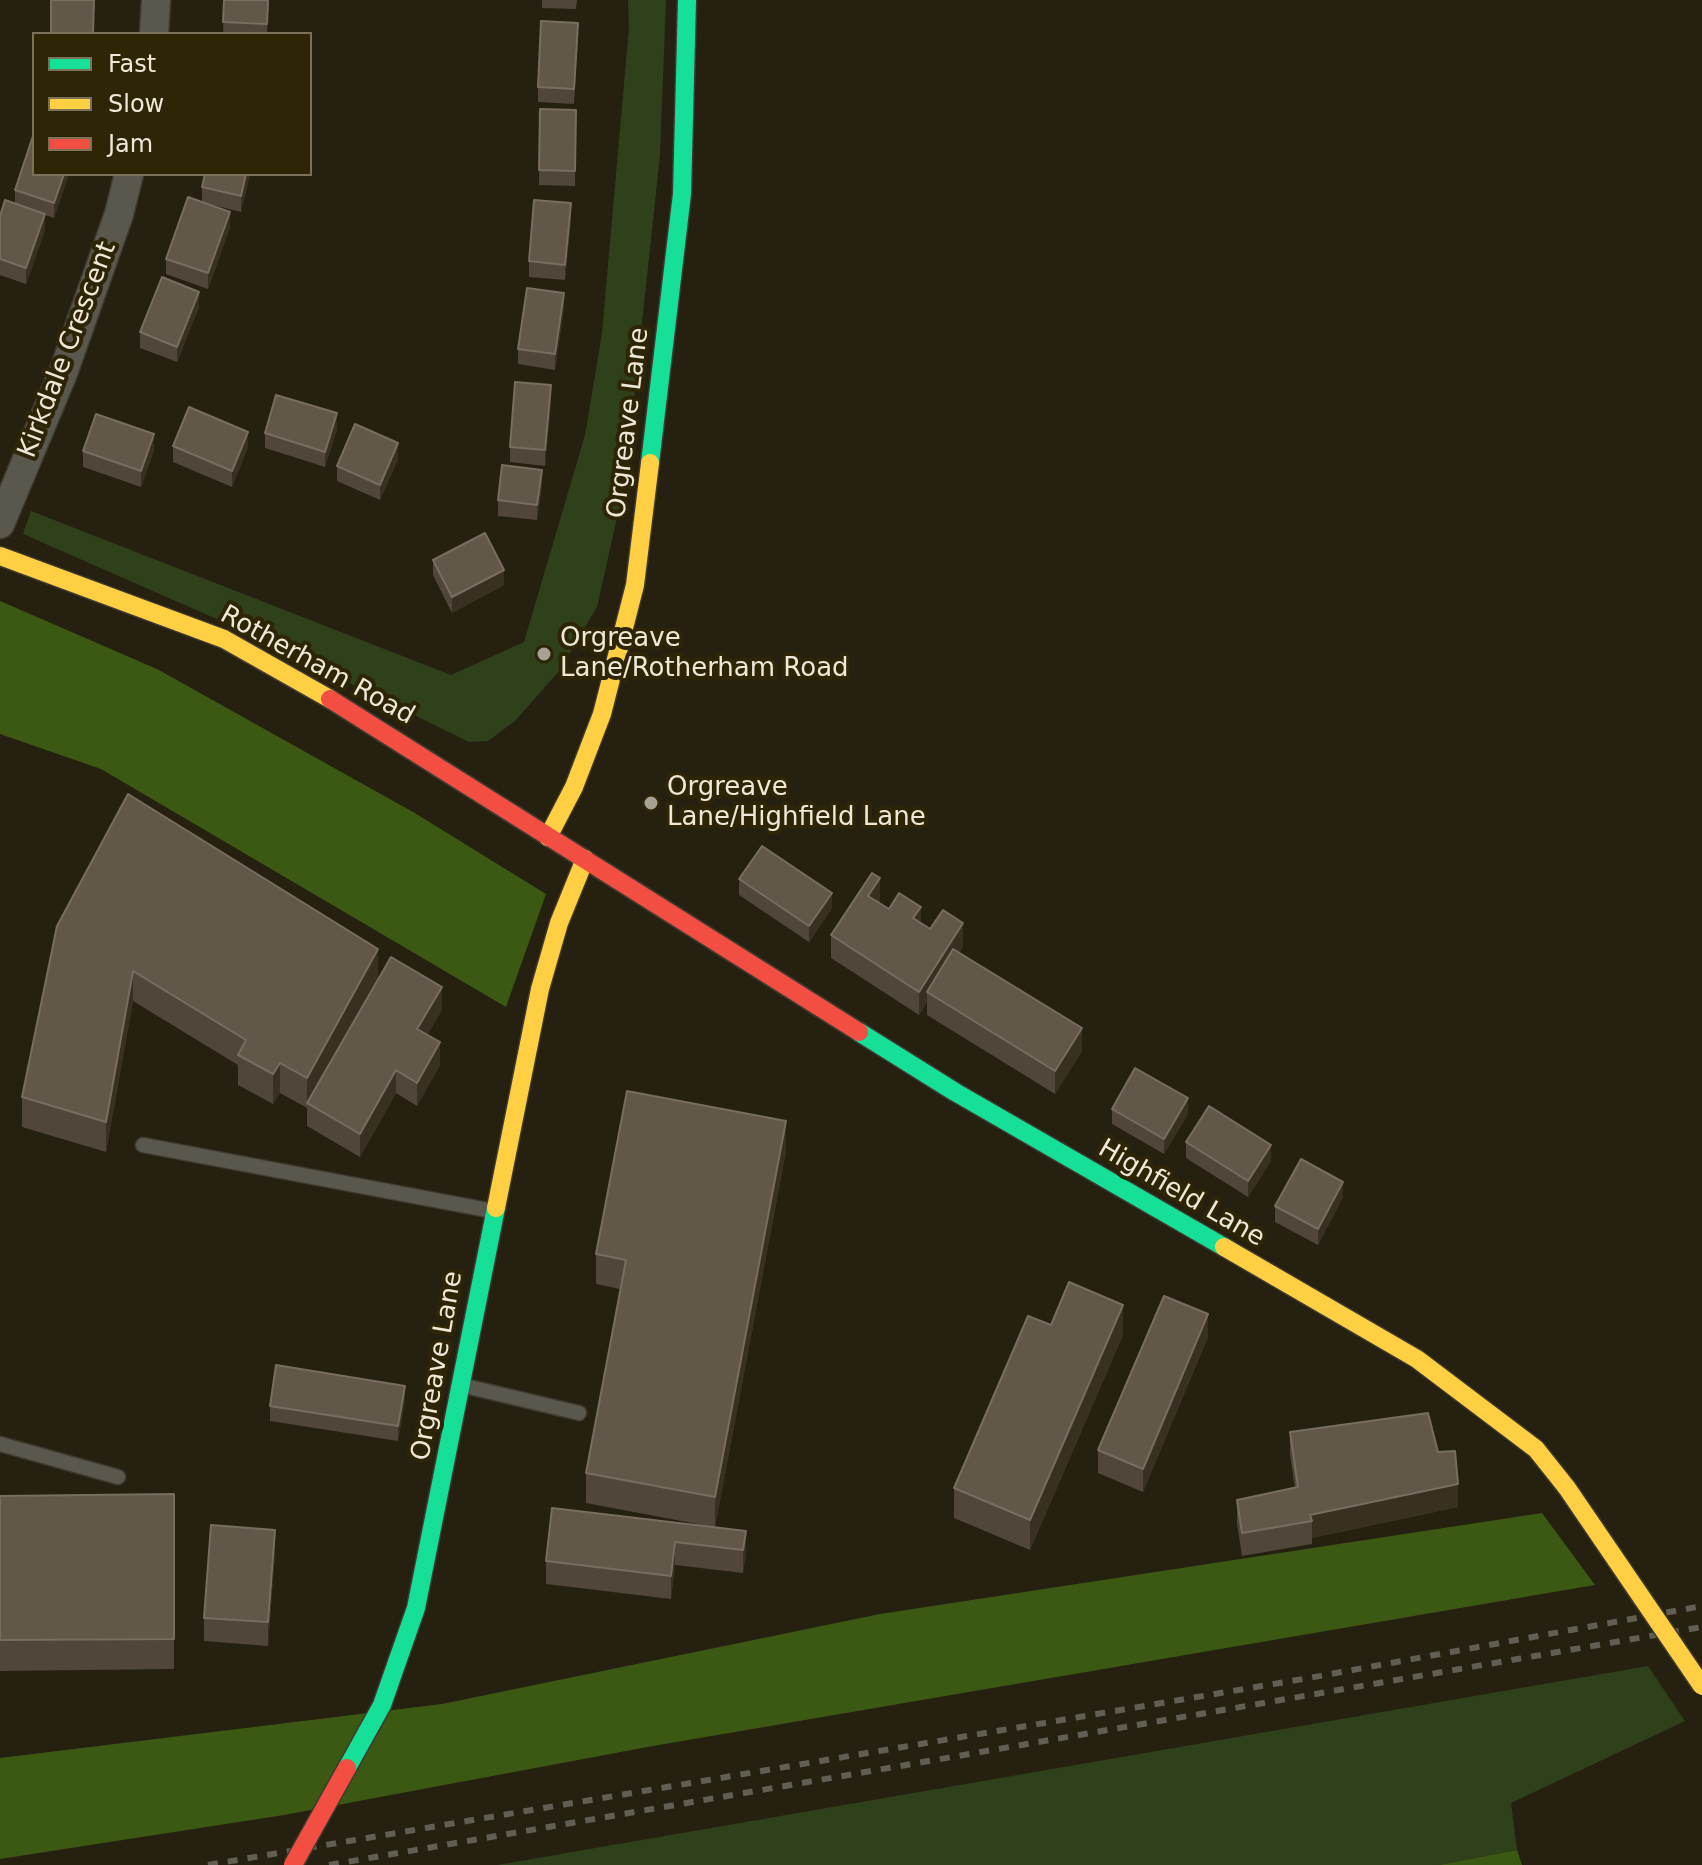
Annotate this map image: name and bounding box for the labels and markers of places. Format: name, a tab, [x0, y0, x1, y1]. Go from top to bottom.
place label: Orgreave Lane/Rotherham Road	[560, 623, 849, 684]
marker: Orgreave Lane/Rotherham Road	[535, 645, 553, 663]
place label: Orgreave Lane/Highfield Lane	[667, 772, 926, 834]
marker: Orgreave Lane/Highfield Lane	[642, 794, 660, 812]

